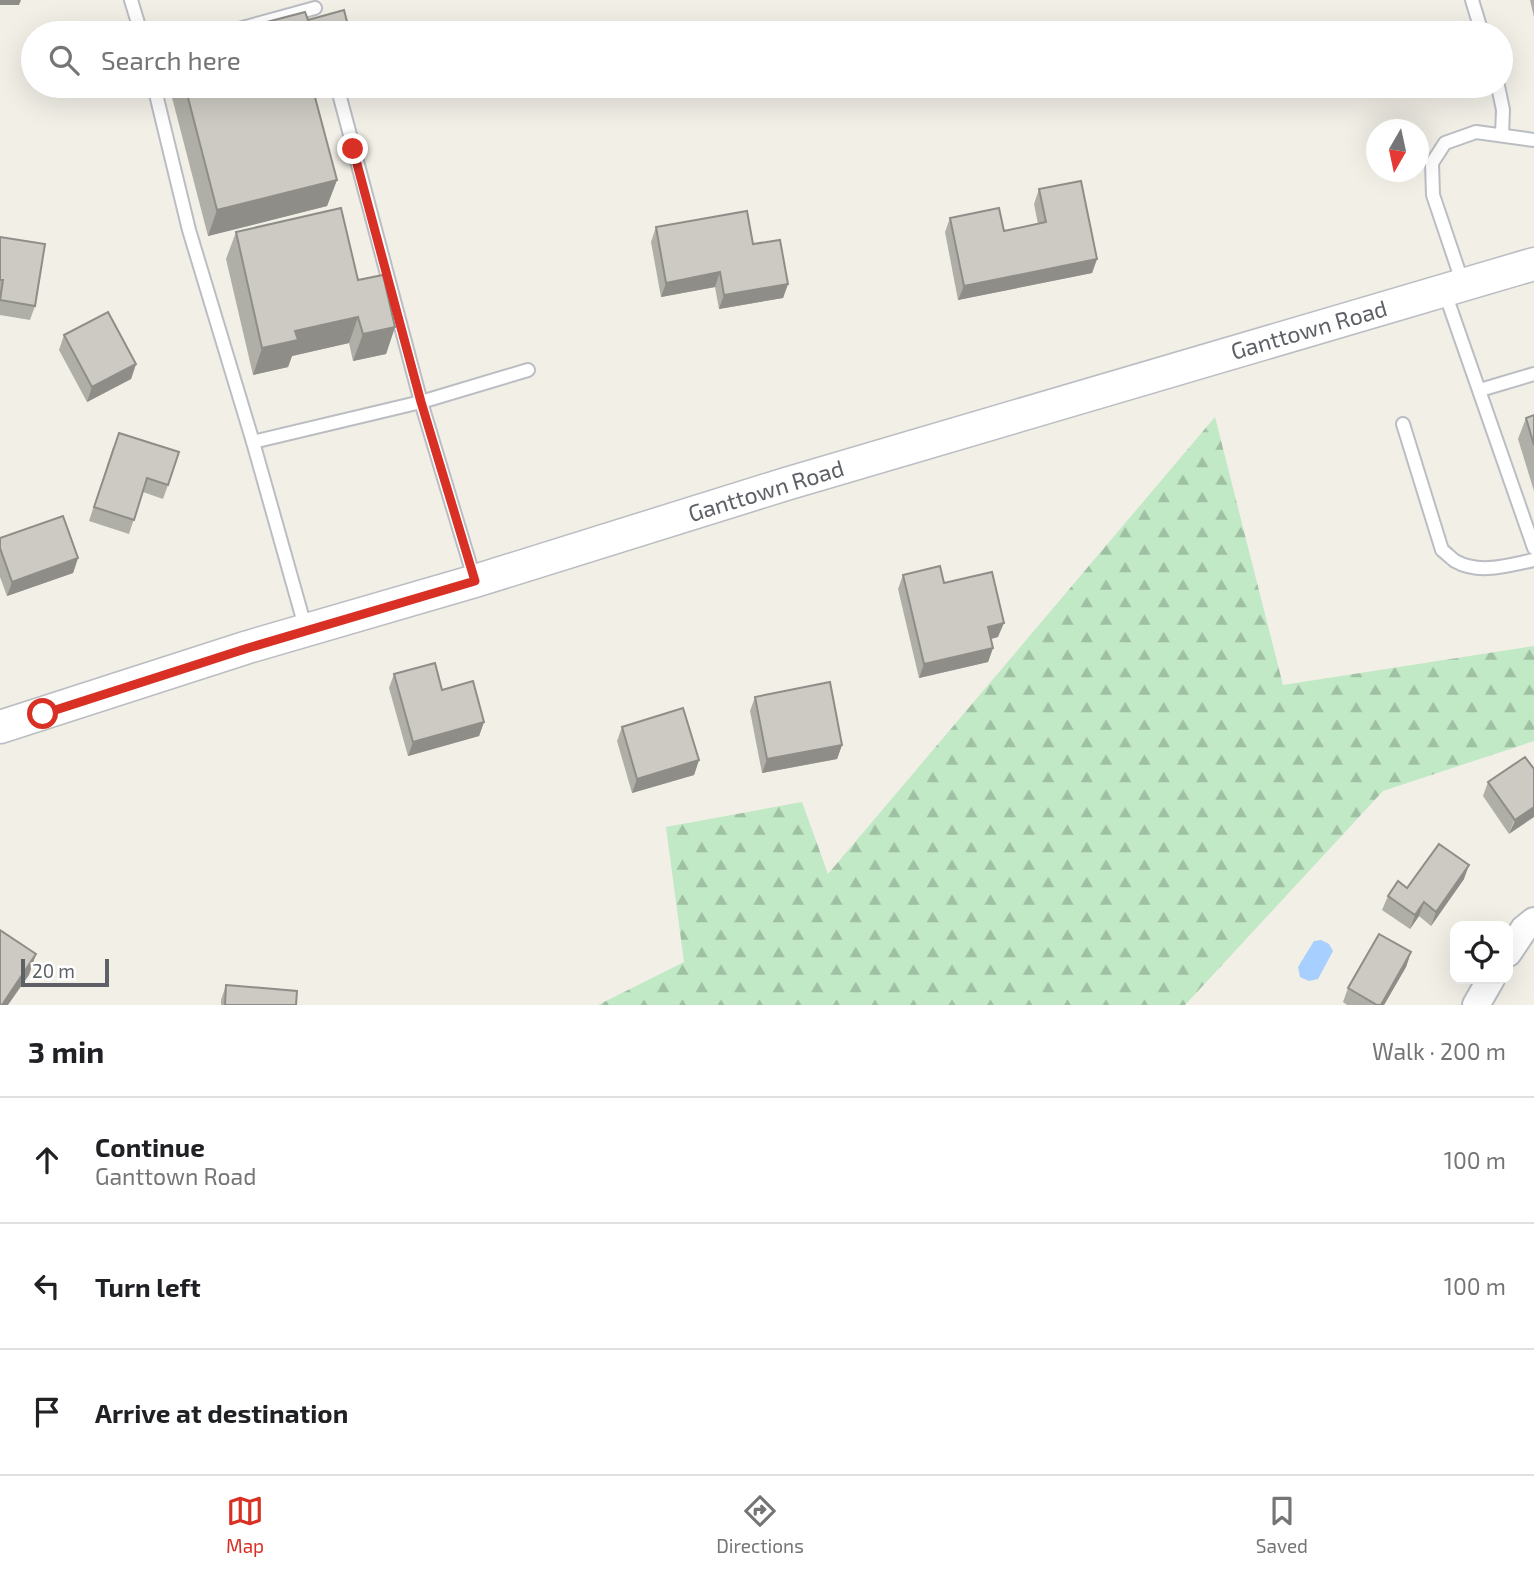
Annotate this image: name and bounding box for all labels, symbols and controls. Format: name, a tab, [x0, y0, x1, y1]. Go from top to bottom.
search box	[21, 21, 1513, 98]
icon: search	[45, 41, 83, 79]
text: Search here	[101, 44, 241, 75]
north arrow	[1366, 119, 1429, 182]
route end	[337, 133, 368, 164]
street label: Ganttown Road	[1227, 293, 1390, 365]
street label: Ganttown Road	[684, 453, 847, 527]
route start	[27, 698, 58, 729]
map controls	[1450, 921, 1513, 984]
button: locate	[1450, 921, 1513, 984]
scale bar	[21, 956, 108, 988]
text: 20 m	[32, 959, 75, 982]
text: 3 min	[28, 1033, 104, 1069]
text: Walk · 200 m	[1372, 1037, 1506, 1065]
text: Continue	[95, 1131, 205, 1162]
icon: ahead	[28, 1141, 66, 1179]
text: 100 m	[1444, 1146, 1506, 1174]
text: Ganttown Road	[95, 1162, 256, 1190]
icon: left	[28, 1267, 66, 1305]
text: Turn left	[95, 1271, 201, 1302]
text: 100 m	[1444, 1272, 1506, 1300]
icon: arrive	[28, 1393, 66, 1431]
text: Arrive at destination	[95, 1397, 348, 1428]
tab: Map	[226, 1492, 264, 1557]
tab: Directions	[716, 1492, 804, 1557]
tab: Saved	[1256, 1492, 1308, 1557]

